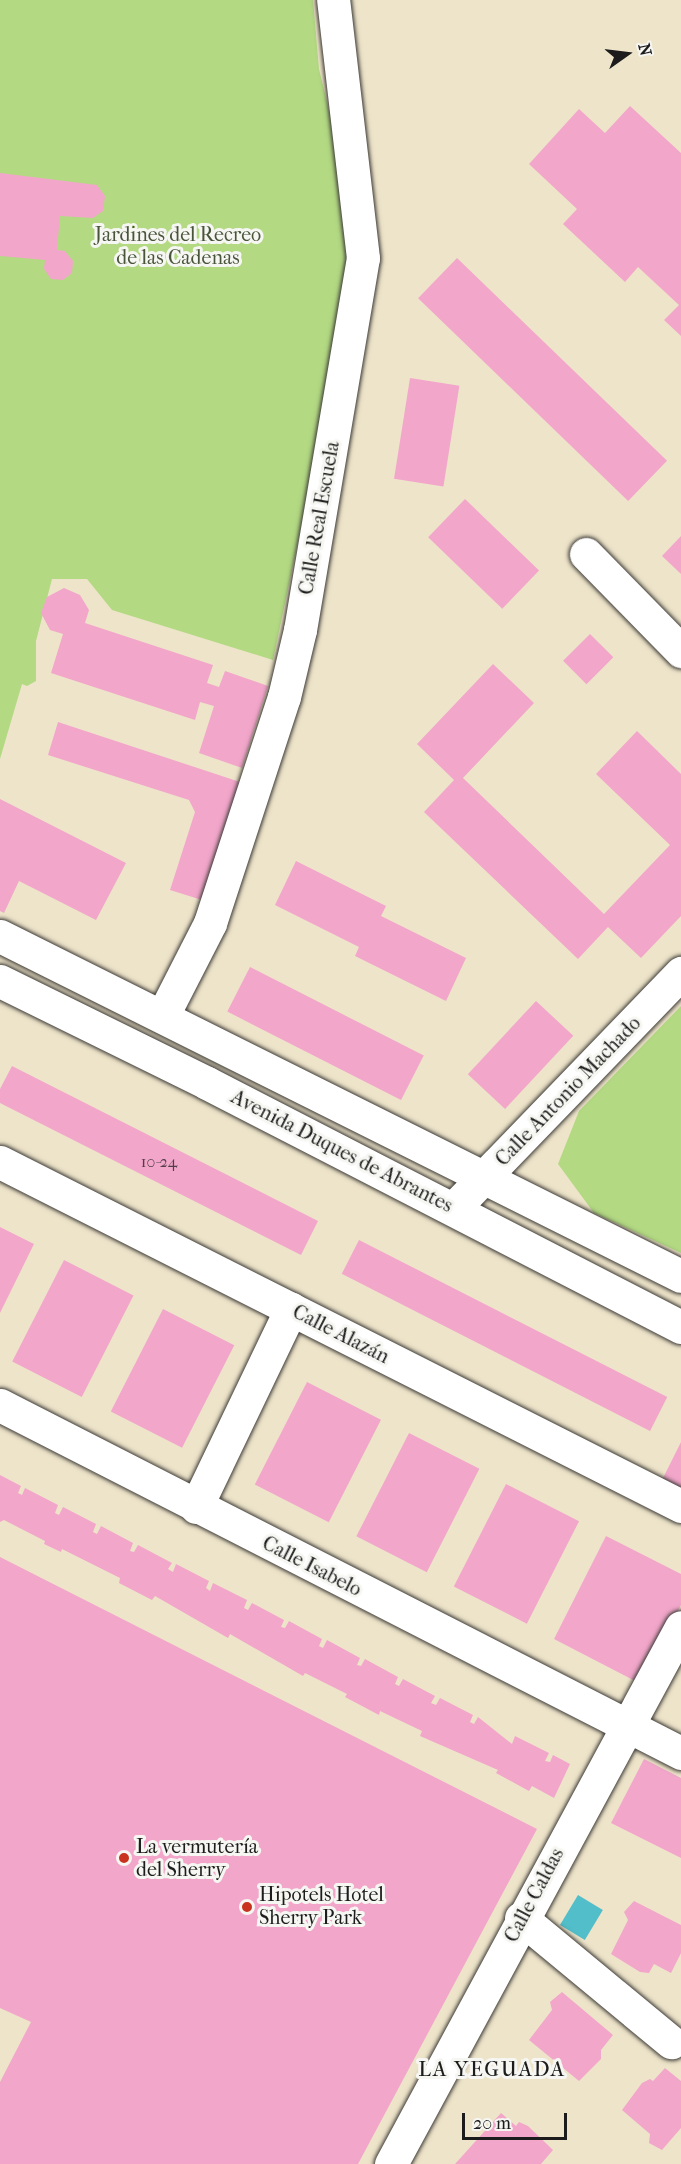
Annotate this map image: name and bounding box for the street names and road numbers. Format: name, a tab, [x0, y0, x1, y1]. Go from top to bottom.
street label: Calle Real Escuela	[294, 439, 344, 597]
street label: Calle Antonio Machado	[490, 1011, 646, 1171]
street label: Avenida Duques de Abrantes	[227, 1085, 457, 1217]
street label: Calle Alazán	[289, 1299, 393, 1369]
street label: Calle Isabelo	[258, 1531, 366, 1601]
street label: Calle Caldas	[499, 1844, 569, 1946]

